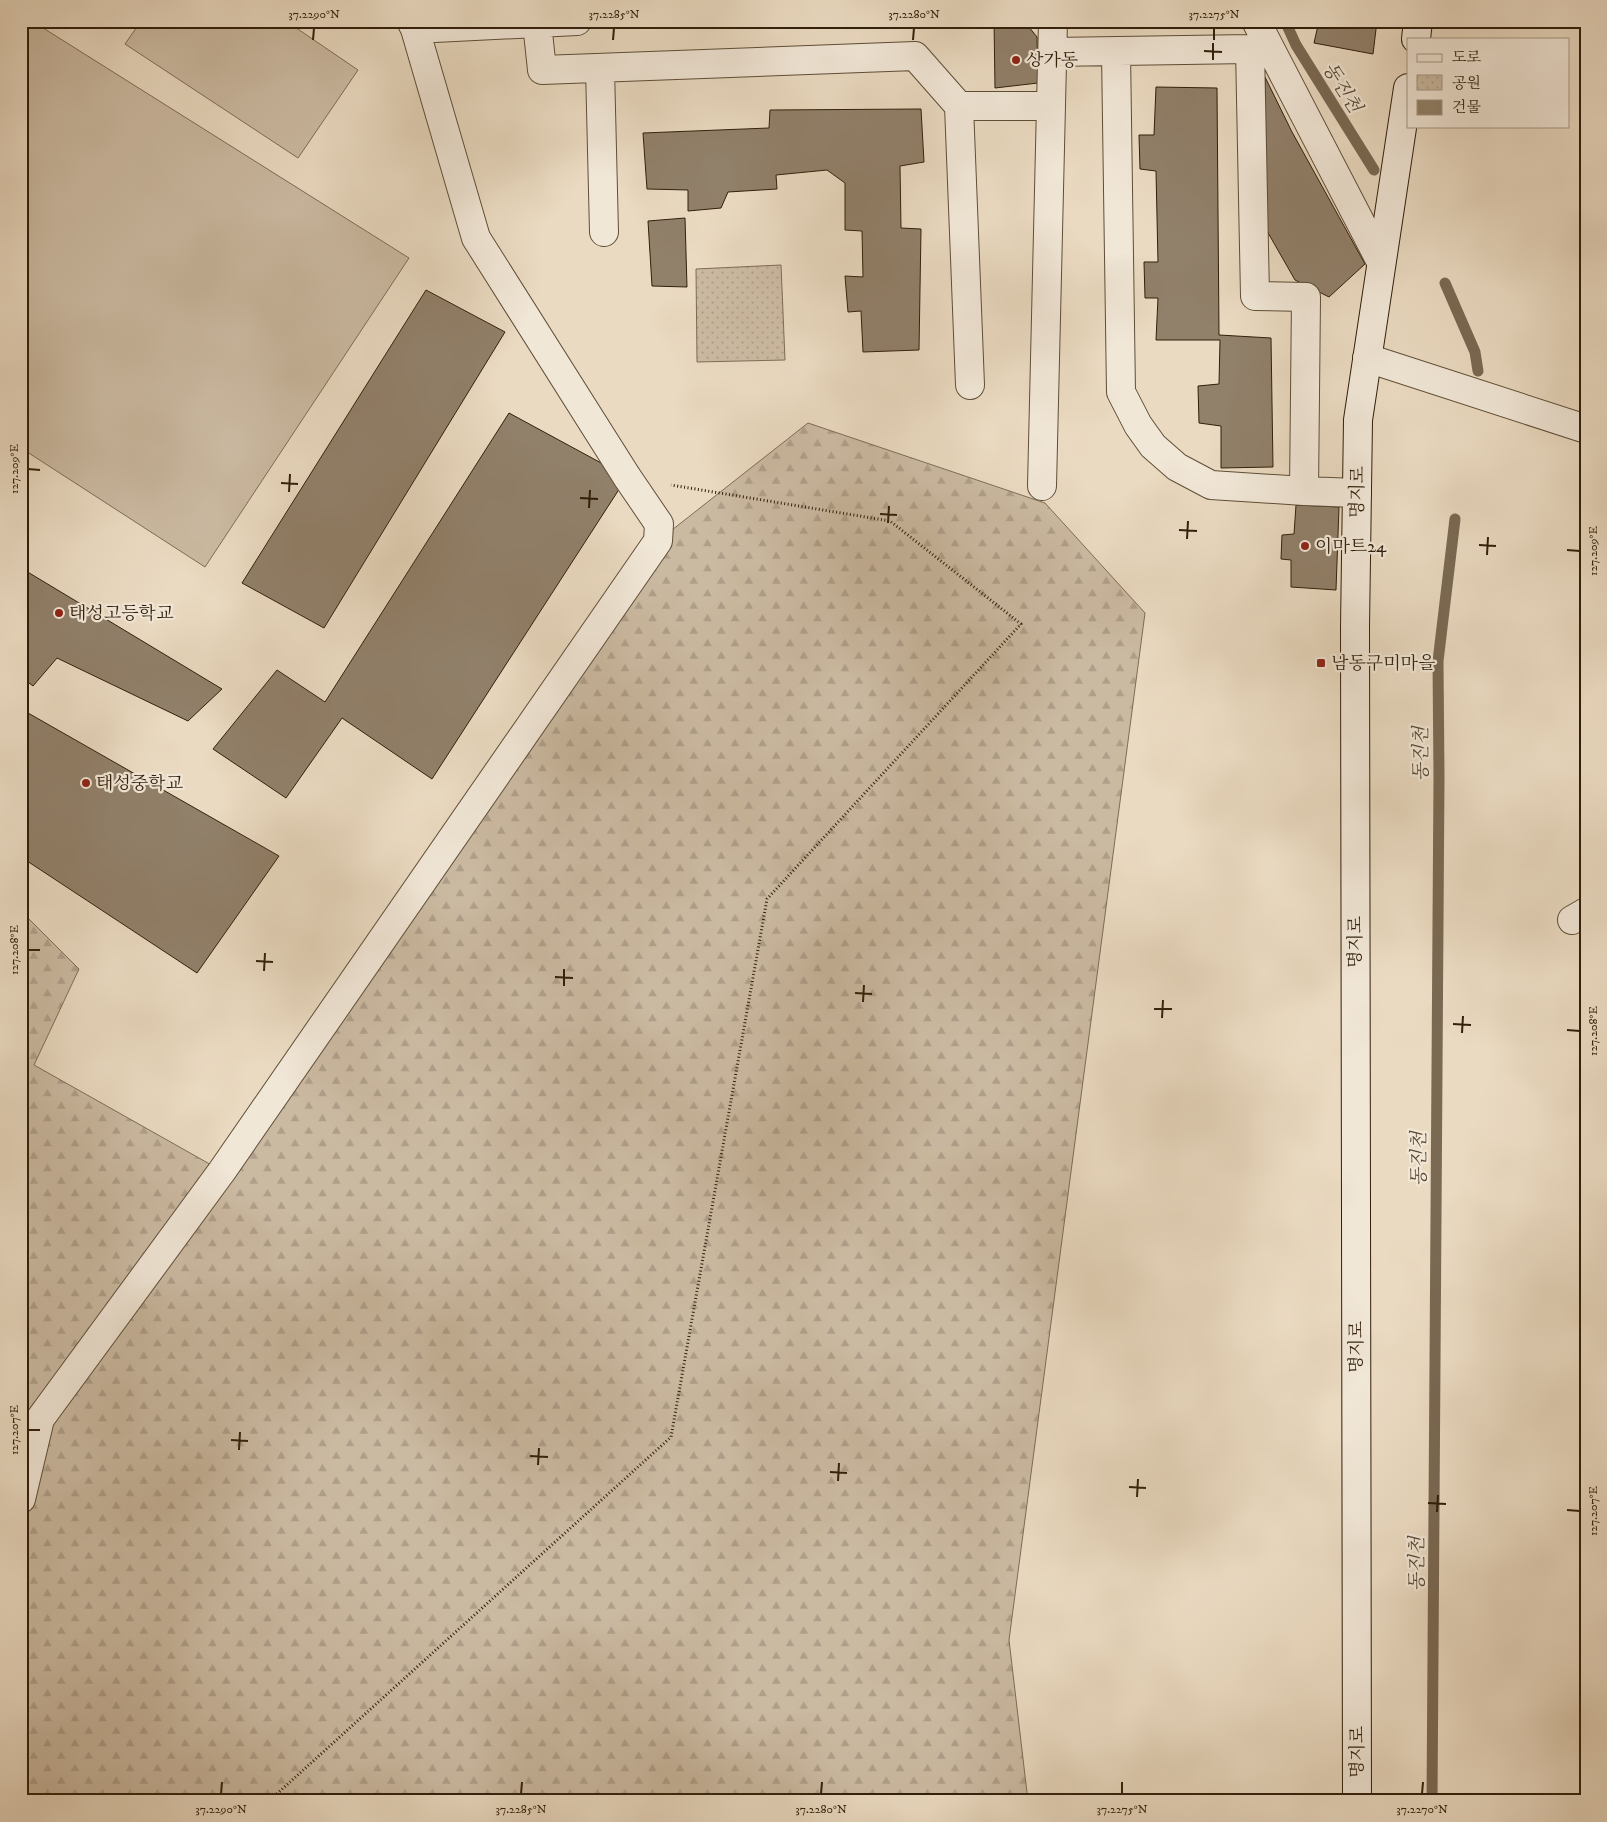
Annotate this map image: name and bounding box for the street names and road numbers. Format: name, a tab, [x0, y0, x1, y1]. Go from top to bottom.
street label: 명지로	[1347, 466, 1369, 518]
street label: 명지로	[1345, 916, 1367, 968]
street label: 명지로	[1346, 1321, 1368, 1373]
street label: 명지로	[1347, 1726, 1369, 1778]

